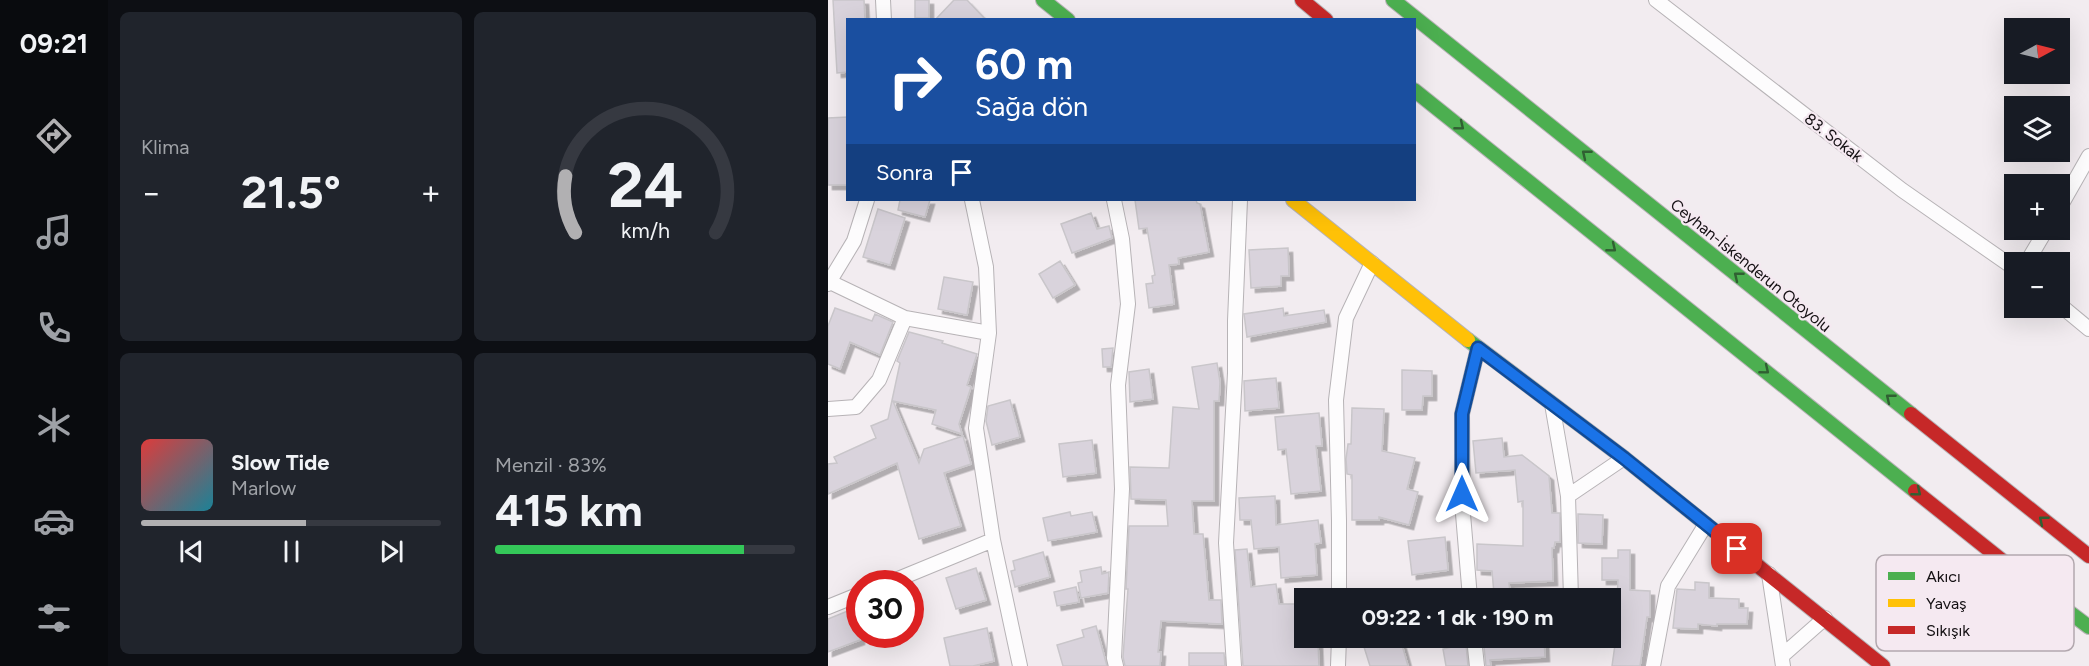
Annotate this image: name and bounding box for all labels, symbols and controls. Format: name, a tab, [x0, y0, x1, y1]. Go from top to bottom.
north arrow	[2004, 18, 2070, 84]
map controls	[2004, 18, 2070, 318]
text: 09:21	[20, 27, 88, 60]
text: 60 m	[975, 39, 1073, 90]
icon: right	[876, 42, 954, 120]
text: Sağa dön	[975, 90, 1088, 123]
button: layers	[2004, 96, 2070, 162]
street label: 83. Sokak	[1801, 109, 1867, 166]
icon: directions	[33, 115, 75, 157]
one-way arrow	[1453, 119, 1464, 130]
text: Klima	[141, 135, 189, 159]
text: 24	[607, 148, 683, 223]
one-way arrow	[1582, 151, 1593, 162]
icon: arrive	[945, 156, 978, 189]
text: Sonra	[876, 159, 933, 186]
text: 21.5°	[241, 165, 341, 219]
text: −	[141, 173, 162, 212]
text: +	[420, 173, 441, 212]
button: +	[2004, 174, 2070, 240]
street label: Ceyhan-İskenderun Otoyolu	[1667, 195, 1835, 336]
icon: music	[33, 211, 75, 253]
text: km/h	[621, 219, 669, 244]
one-way arrow	[1606, 241, 1617, 252]
button: −	[2004, 252, 2070, 318]
one-way arrow	[1734, 273, 1745, 284]
icon: phone	[33, 307, 75, 349]
one-way arrow	[1758, 363, 1769, 374]
one-way arrow	[1886, 394, 1897, 405]
icon: climate	[33, 404, 75, 446]
text: Slow Tide	[231, 449, 330, 476]
text: Menzil · 83%	[495, 453, 607, 477]
position arrow	[1430, 462, 1494, 526]
text: Marlow	[231, 476, 296, 500]
text: 415 km	[495, 483, 643, 537]
one-way arrow	[1910, 485, 1921, 496]
icon: car	[33, 500, 75, 542]
one-way arrow	[2038, 516, 2049, 527]
pin	[1711, 523, 1762, 574]
icon: arrive	[1720, 532, 1753, 565]
icon: previous	[175, 535, 208, 568]
icon: pause	[275, 535, 308, 568]
icon: next	[375, 535, 408, 568]
legend	[1876, 555, 2074, 651]
text: Akıcı	[1926, 567, 1961, 586]
speed limit sign: 30	[846, 570, 924, 648]
text: Yavaş	[1926, 594, 1967, 613]
icon: filters	[33, 597, 75, 639]
text: 09:22 · 1 dk · 190 m	[1362, 604, 1553, 631]
text: Sıkışık	[1926, 621, 1970, 640]

